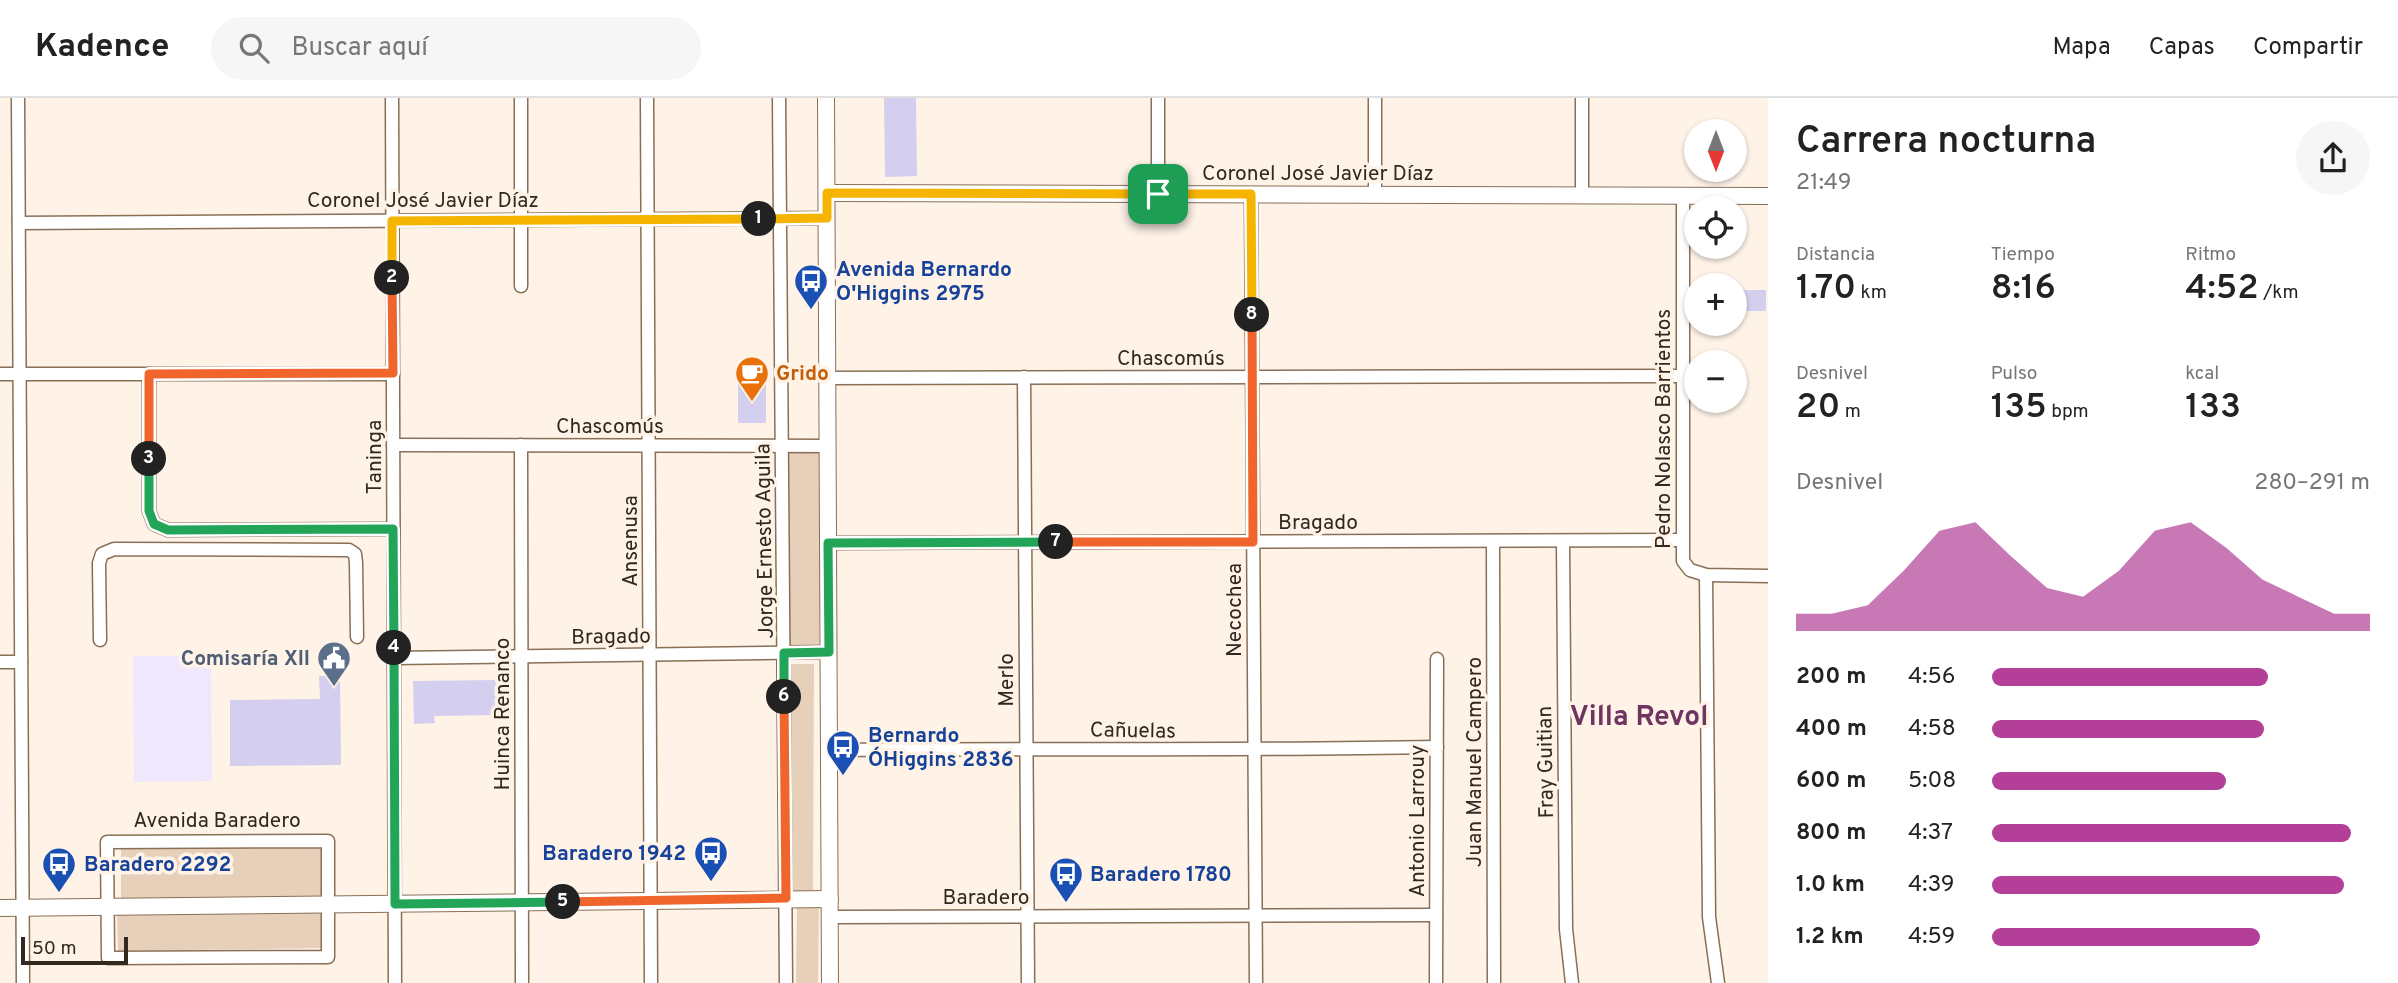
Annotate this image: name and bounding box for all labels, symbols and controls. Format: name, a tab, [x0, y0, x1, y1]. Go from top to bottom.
search box	[211, 17, 701, 80]
text: Kadence	[35, 27, 169, 69]
icon: search	[235, 29, 273, 67]
text: Buscar aquí	[291, 32, 428, 65]
text: Mapa	[2053, 33, 2111, 63]
text: Capas	[2149, 33, 2215, 63]
text: Compartir	[2253, 33, 2363, 63]
text: Carrera nocturna	[1796, 118, 2096, 167]
north arrow	[1684, 119, 1746, 182]
map controls	[1684, 119, 1747, 413]
button: share	[2296, 121, 2370, 195]
street label: Coronel José Javier Díaz	[1202, 161, 1434, 188]
pin	[1128, 164, 1188, 224]
text: 21:49	[1796, 169, 1852, 198]
icon: arrive	[1139, 175, 1177, 213]
street label: Coronel José Javier Díaz	[307, 188, 539, 215]
button: locate	[1684, 196, 1747, 259]
pin: 1	[742, 202, 776, 236]
text: 1	[755, 206, 762, 230]
text: Distancia	[1796, 243, 1875, 267]
text: Tiempo	[1991, 243, 2055, 267]
text: Ritmo	[2185, 243, 2236, 267]
place label: Avenida Bernardo O'Higgins 2975	[836, 257, 1012, 308]
pin: 2	[374, 260, 410, 296]
bus stop icon: Avenida Bernardo O'Higgins 2975	[792, 262, 830, 311]
text: 2	[386, 265, 397, 289]
text: 1.70	[1796, 267, 1856, 311]
text: 8:16	[1991, 267, 2056, 311]
text: 4:52	[2185, 267, 2259, 311]
button: +	[1684, 273, 1747, 336]
text: km	[1856, 281, 1887, 305]
text: /km	[2259, 281, 2299, 305]
pin: 8	[1234, 298, 1270, 332]
text: 8	[1246, 302, 1257, 326]
street label: Pedro Nolasco Barrientos	[1651, 309, 1678, 549]
street label: Chascomús	[1117, 346, 1225, 373]
button: −	[1684, 350, 1747, 413]
cafe icon: Grido	[733, 354, 771, 403]
place label: Grido	[776, 361, 829, 388]
text: Desnivel	[1796, 362, 1868, 386]
text: Pulso	[1991, 362, 2037, 386]
text: kcal	[2185, 362, 2219, 386]
text: 20	[1796, 386, 1840, 430]
text: 135	[1991, 386, 2047, 430]
text: 133	[2185, 386, 2241, 430]
text: m	[1840, 400, 1861, 424]
text: bpm	[2047, 400, 2089, 424]
street label: Chascomús	[556, 414, 664, 441]
street label: Taninga	[362, 420, 389, 494]
pin: 3	[132, 442, 166, 476]
street label: Jorge Ernesto Aguila	[750, 443, 781, 639]
text: 3	[143, 446, 154, 470]
text: Desnivel	[1796, 469, 1883, 498]
text: 280–291 m	[2254, 469, 2370, 498]
street label: Ansenusa	[618, 495, 645, 587]
street label: Bragado	[1278, 510, 1358, 537]
pin: 7	[1038, 524, 1074, 560]
text: 7	[1050, 529, 1061, 553]
street label: Necochea	[1222, 563, 1249, 657]
street label: Bragado	[571, 623, 651, 652]
pin: 4	[376, 630, 412, 666]
text: 4	[387, 635, 400, 659]
street label: Huinca Renanco	[490, 638, 517, 791]
public building icon: Comisaría XII	[315, 639, 353, 688]
place label: Comisaría XII	[181, 646, 310, 673]
street label: Merlo	[994, 653, 1021, 707]
street label: Juan Manuel Campero	[1462, 657, 1489, 867]
text: 200 m	[1796, 663, 1866, 692]
text: 4:56	[1908, 663, 1955, 692]
pin: 6	[766, 680, 802, 714]
text: 6	[778, 684, 789, 708]
district label: Villa Revol	[1570, 700, 1708, 736]
street label: Fray Guitian	[1532, 705, 1561, 819]
text: 400 m	[1796, 715, 1867, 744]
text: 4:58	[1908, 715, 1956, 744]
street label: Cañuelas	[1090, 717, 1176, 746]
place label: Bernardo O´Higgins 2836	[868, 723, 1014, 774]
bus stop icon: Bernardo O´Higgins 2836	[824, 728, 862, 777]
street label: Antonio Larrouy	[1405, 745, 1432, 897]
text: 600 m	[1796, 767, 1866, 796]
text: 5:08	[1908, 767, 1956, 796]
street label: Avenida Baradero	[133, 808, 301, 835]
text: 800 m	[1796, 819, 1866, 848]
text: 4:37	[1908, 819, 1953, 848]
bus stop icon: Baradero 1942	[692, 834, 730, 883]
place label: Baradero 1942	[542, 841, 686, 868]
bus stop icon: Baradero 2292	[40, 845, 78, 894]
place label: Baradero 2292	[84, 852, 231, 879]
bus stop icon: Baradero 1780	[1047, 855, 1085, 904]
place label: Baradero 1780	[1090, 862, 1232, 889]
text: 1.0 km	[1796, 871, 1865, 900]
text: 4:39	[1908, 871, 1955, 900]
pin: 5	[546, 884, 580, 920]
street label: Baradero	[942, 885, 1030, 912]
text: 5	[557, 889, 568, 913]
text: 1.2 km	[1796, 923, 1864, 952]
text: 4:59	[1908, 923, 1955, 952]
scale bar	[21, 934, 128, 966]
text: 50 m	[32, 937, 77, 961]

